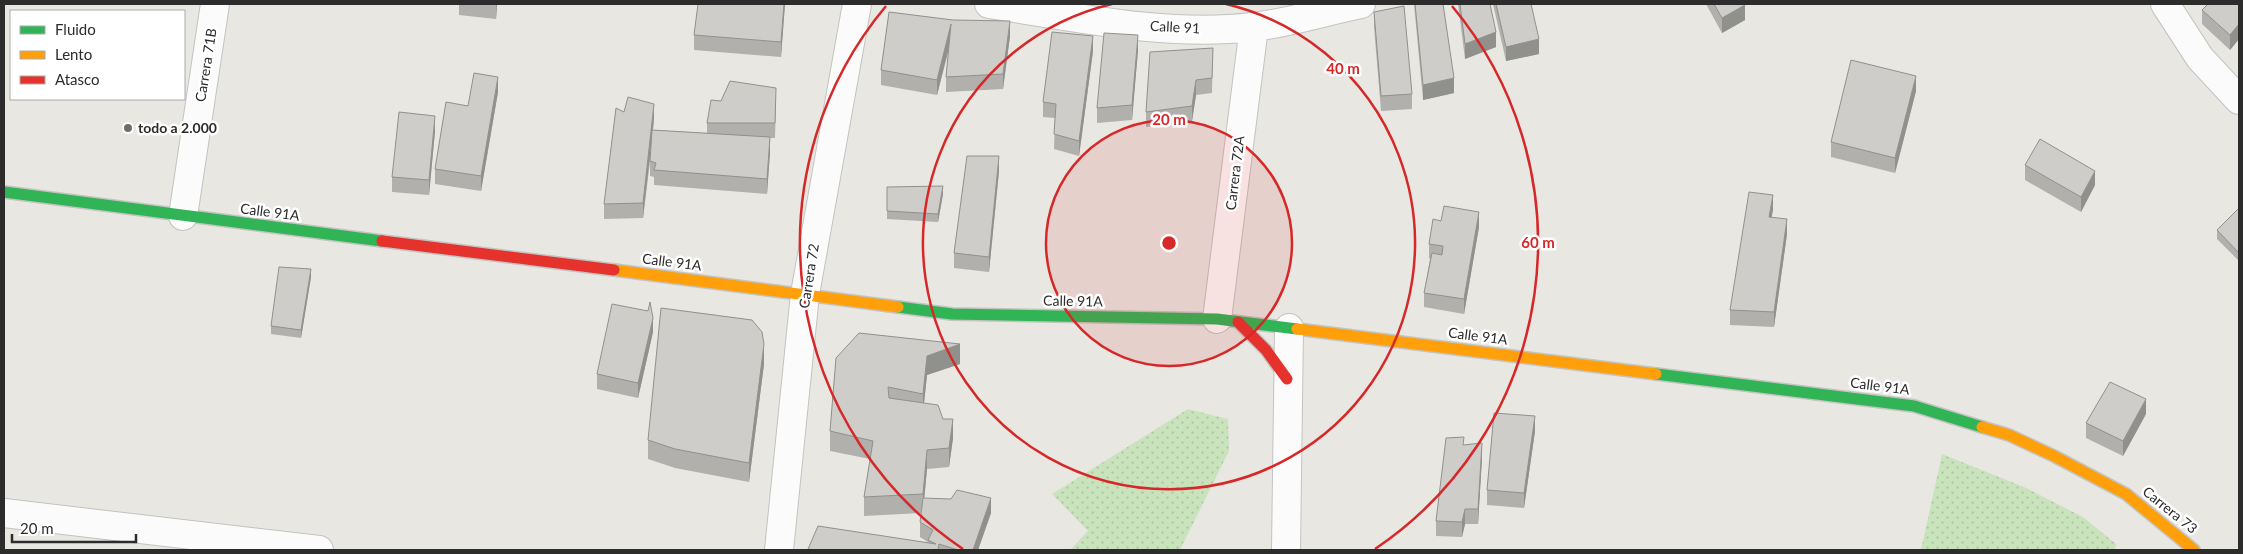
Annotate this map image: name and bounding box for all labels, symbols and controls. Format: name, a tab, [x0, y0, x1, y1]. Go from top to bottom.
legend	[10, 10, 185, 100]
street label: Calle 91	[1150, 17, 1201, 36]
text: Fluido	[55, 20, 96, 38]
street label: Carrera 71B	[191, 27, 220, 103]
text: Lento	[55, 45, 92, 63]
text: 40 m	[1326, 59, 1360, 77]
text: Atasco	[55, 70, 100, 88]
text: 20 m	[1152, 110, 1186, 128]
place label: todo a 2.000	[138, 119, 217, 136]
marker: todo a 2.000	[122, 122, 134, 134]
street label: Carrera 72A	[1222, 134, 1248, 211]
street label: Calle 91A	[239, 199, 301, 224]
text: 60 m	[1521, 233, 1555, 251]
centre of rings	[1160, 234, 1178, 252]
street label: Carrera 72	[795, 242, 822, 310]
street label: Calle 91A	[641, 249, 703, 274]
street label: Calle 91A	[1043, 291, 1103, 310]
street label: Calle 91A	[1447, 323, 1509, 348]
street label: Calle 91A	[1849, 373, 1911, 398]
street label: Carrera 73	[2140, 482, 2201, 537]
scale bar	[12, 512, 136, 544]
text: 20 m	[20, 519, 54, 537]

